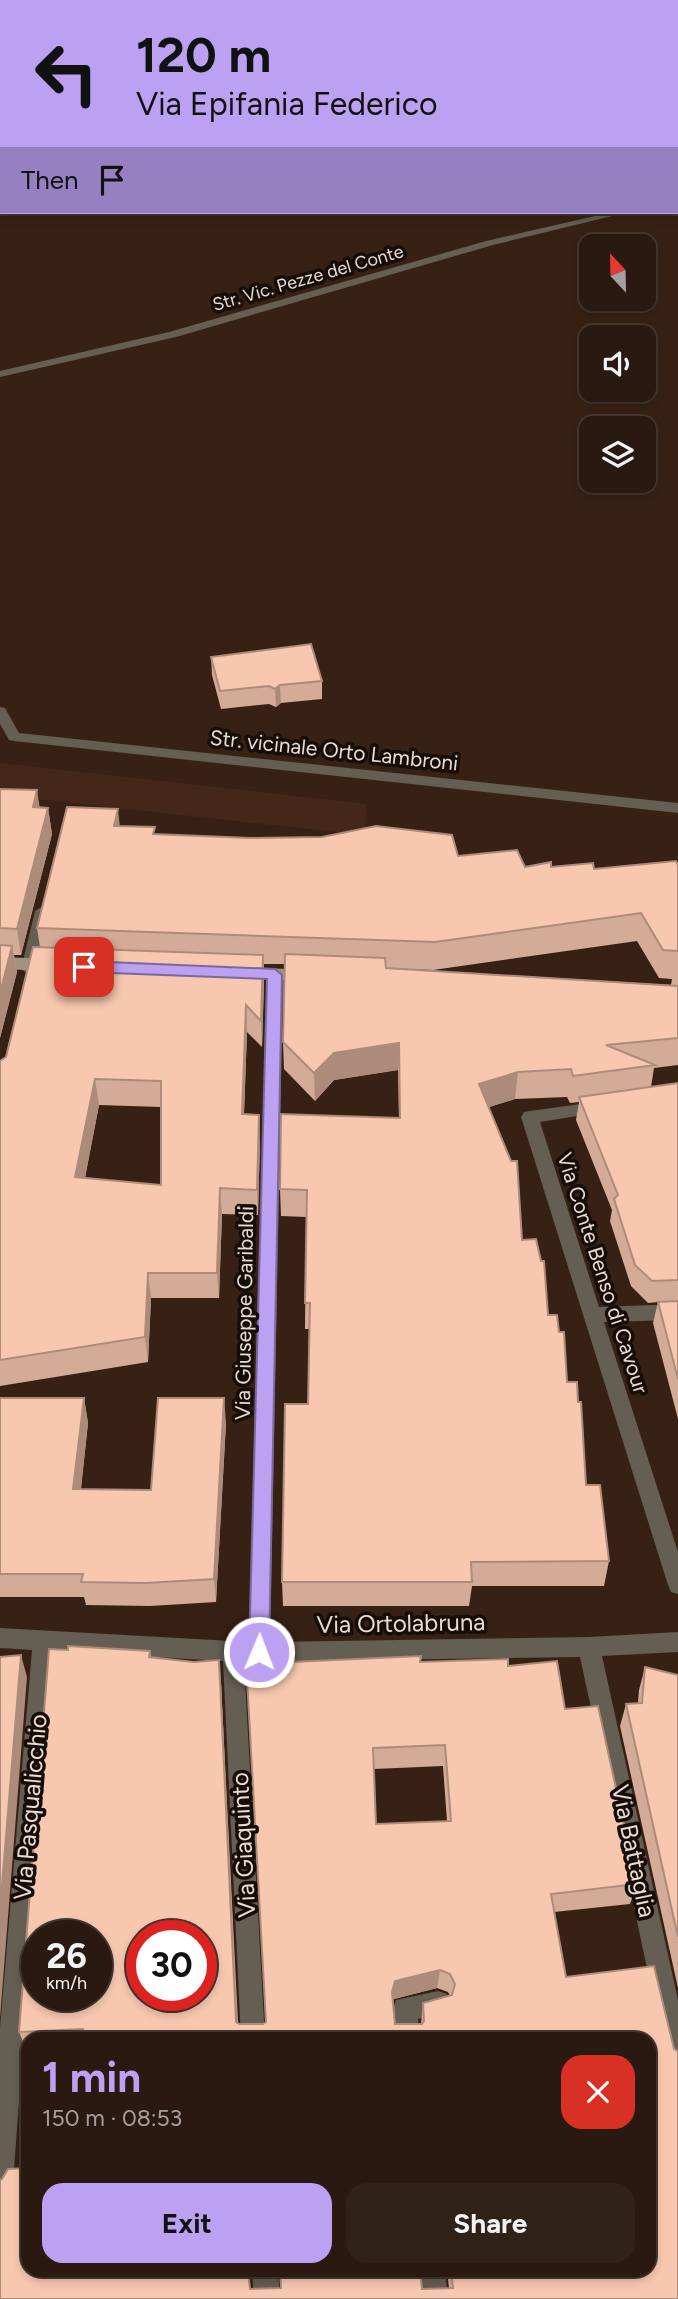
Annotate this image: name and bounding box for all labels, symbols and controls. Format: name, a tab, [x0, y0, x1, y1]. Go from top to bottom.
text: 120 m	[136, 25, 271, 84]
icon: left	[21, 28, 112, 119]
text: Via Epifania Federico	[136, 85, 438, 123]
icon: arrive	[93, 161, 131, 199]
text: Then	[21, 164, 79, 196]
north arrow	[579, 234, 656, 312]
map controls	[579, 234, 656, 493]
street label: Str. Vic. Pezze del Conte	[210, 240, 406, 316]
button: sound	[579, 325, 656, 402]
button: layers	[579, 416, 656, 493]
street label: Str. vicinale Orto Lambroni	[209, 725, 459, 775]
pin	[54, 937, 114, 997]
icon: arrive	[65, 948, 103, 986]
street label: Via Conte Benso di Cavour	[552, 1149, 654, 1397]
street label: Via Giuseppe Garibaldi	[230, 1206, 258, 1420]
street label: Via Ortolabruna	[316, 1607, 486, 1639]
position arrow	[222, 1615, 296, 1689]
street label: Via Pasqualicchio	[7, 1713, 53, 1901]
street label: Via Giaquinto	[225, 1772, 261, 1918]
street label: Via Battaglia	[606, 1782, 662, 1920]
speed limit sign: 30	[126, 1920, 217, 2011]
text: 26	[46, 1935, 87, 1977]
text: km/h	[46, 1972, 87, 1994]
text: 1 min	[42, 2052, 141, 2103]
button: close	[561, 2055, 635, 2129]
text: 150 m · 08:53	[42, 2104, 182, 2132]
button: Exit	[42, 2183, 332, 2263]
button: Share	[346, 2183, 635, 2263]

